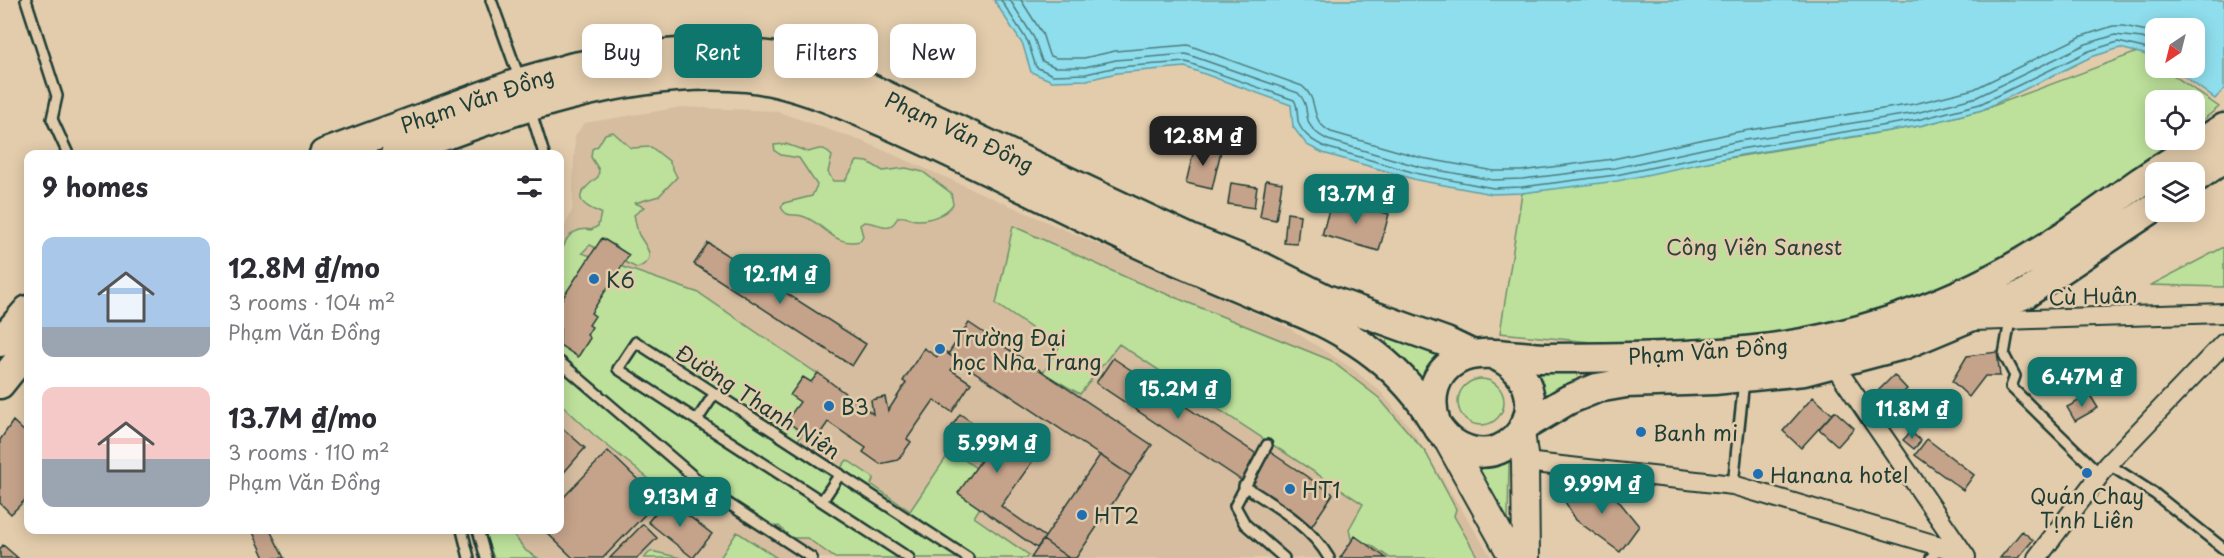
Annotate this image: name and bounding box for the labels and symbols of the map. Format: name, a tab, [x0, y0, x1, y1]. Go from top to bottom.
north arrow	[2145, 18, 2205, 78]
street label: Phạm Văn Đồng	[396, 58, 558, 140]
street label: Phạm Văn Đồng	[880, 83, 1040, 179]
pin: 12.8M ₫	[1148, 116, 1258, 167]
pin: 13.7M ₫	[1301, 174, 1411, 225]
park label: Công Viên Sanest	[1666, 230, 1842, 262]
pin: 12.1M ₫	[725, 254, 835, 305]
place label: K6	[606, 263, 635, 295]
marker: K6	[587, 272, 601, 286]
street label: Cù Huân	[2048, 277, 2138, 313]
place label: Trường Đại học Nha Trang	[952, 321, 1102, 377]
street label: Phạm Văn Đồng	[1627, 328, 1789, 372]
street label: Đường Thanh Niên	[670, 336, 848, 466]
marker: Trường Đại học Nha Trang	[933, 342, 947, 356]
pin: 6.47M ₫	[2027, 357, 2137, 408]
pin: 15.2M ₫	[1123, 369, 1233, 420]
pin: 11.8M ₫	[1857, 389, 1967, 440]
place label: B3	[841, 390, 869, 422]
marker: B3	[822, 399, 836, 413]
place label: Banh mi	[1653, 416, 1738, 448]
pin: 5.99M ₫	[942, 423, 1052, 474]
marker: Banh mi	[1634, 425, 1648, 439]
place label: Hanana hotel	[1770, 458, 1908, 490]
pin: 9.99M ₫	[1547, 464, 1657, 515]
marker: Quán Chay Tịnh Liên	[2080, 466, 2094, 480]
marker: Hanana hotel	[1751, 467, 1765, 481]
place label: HT1	[1302, 473, 1340, 505]
pin: 9.13M ₫	[625, 477, 735, 528]
place label: Quán Chay Tịnh Liên	[2030, 479, 2144, 535]
marker: HT1	[1283, 482, 1297, 496]
place label: HT2	[1094, 499, 1139, 531]
marker: HT2	[1075, 508, 1089, 522]

